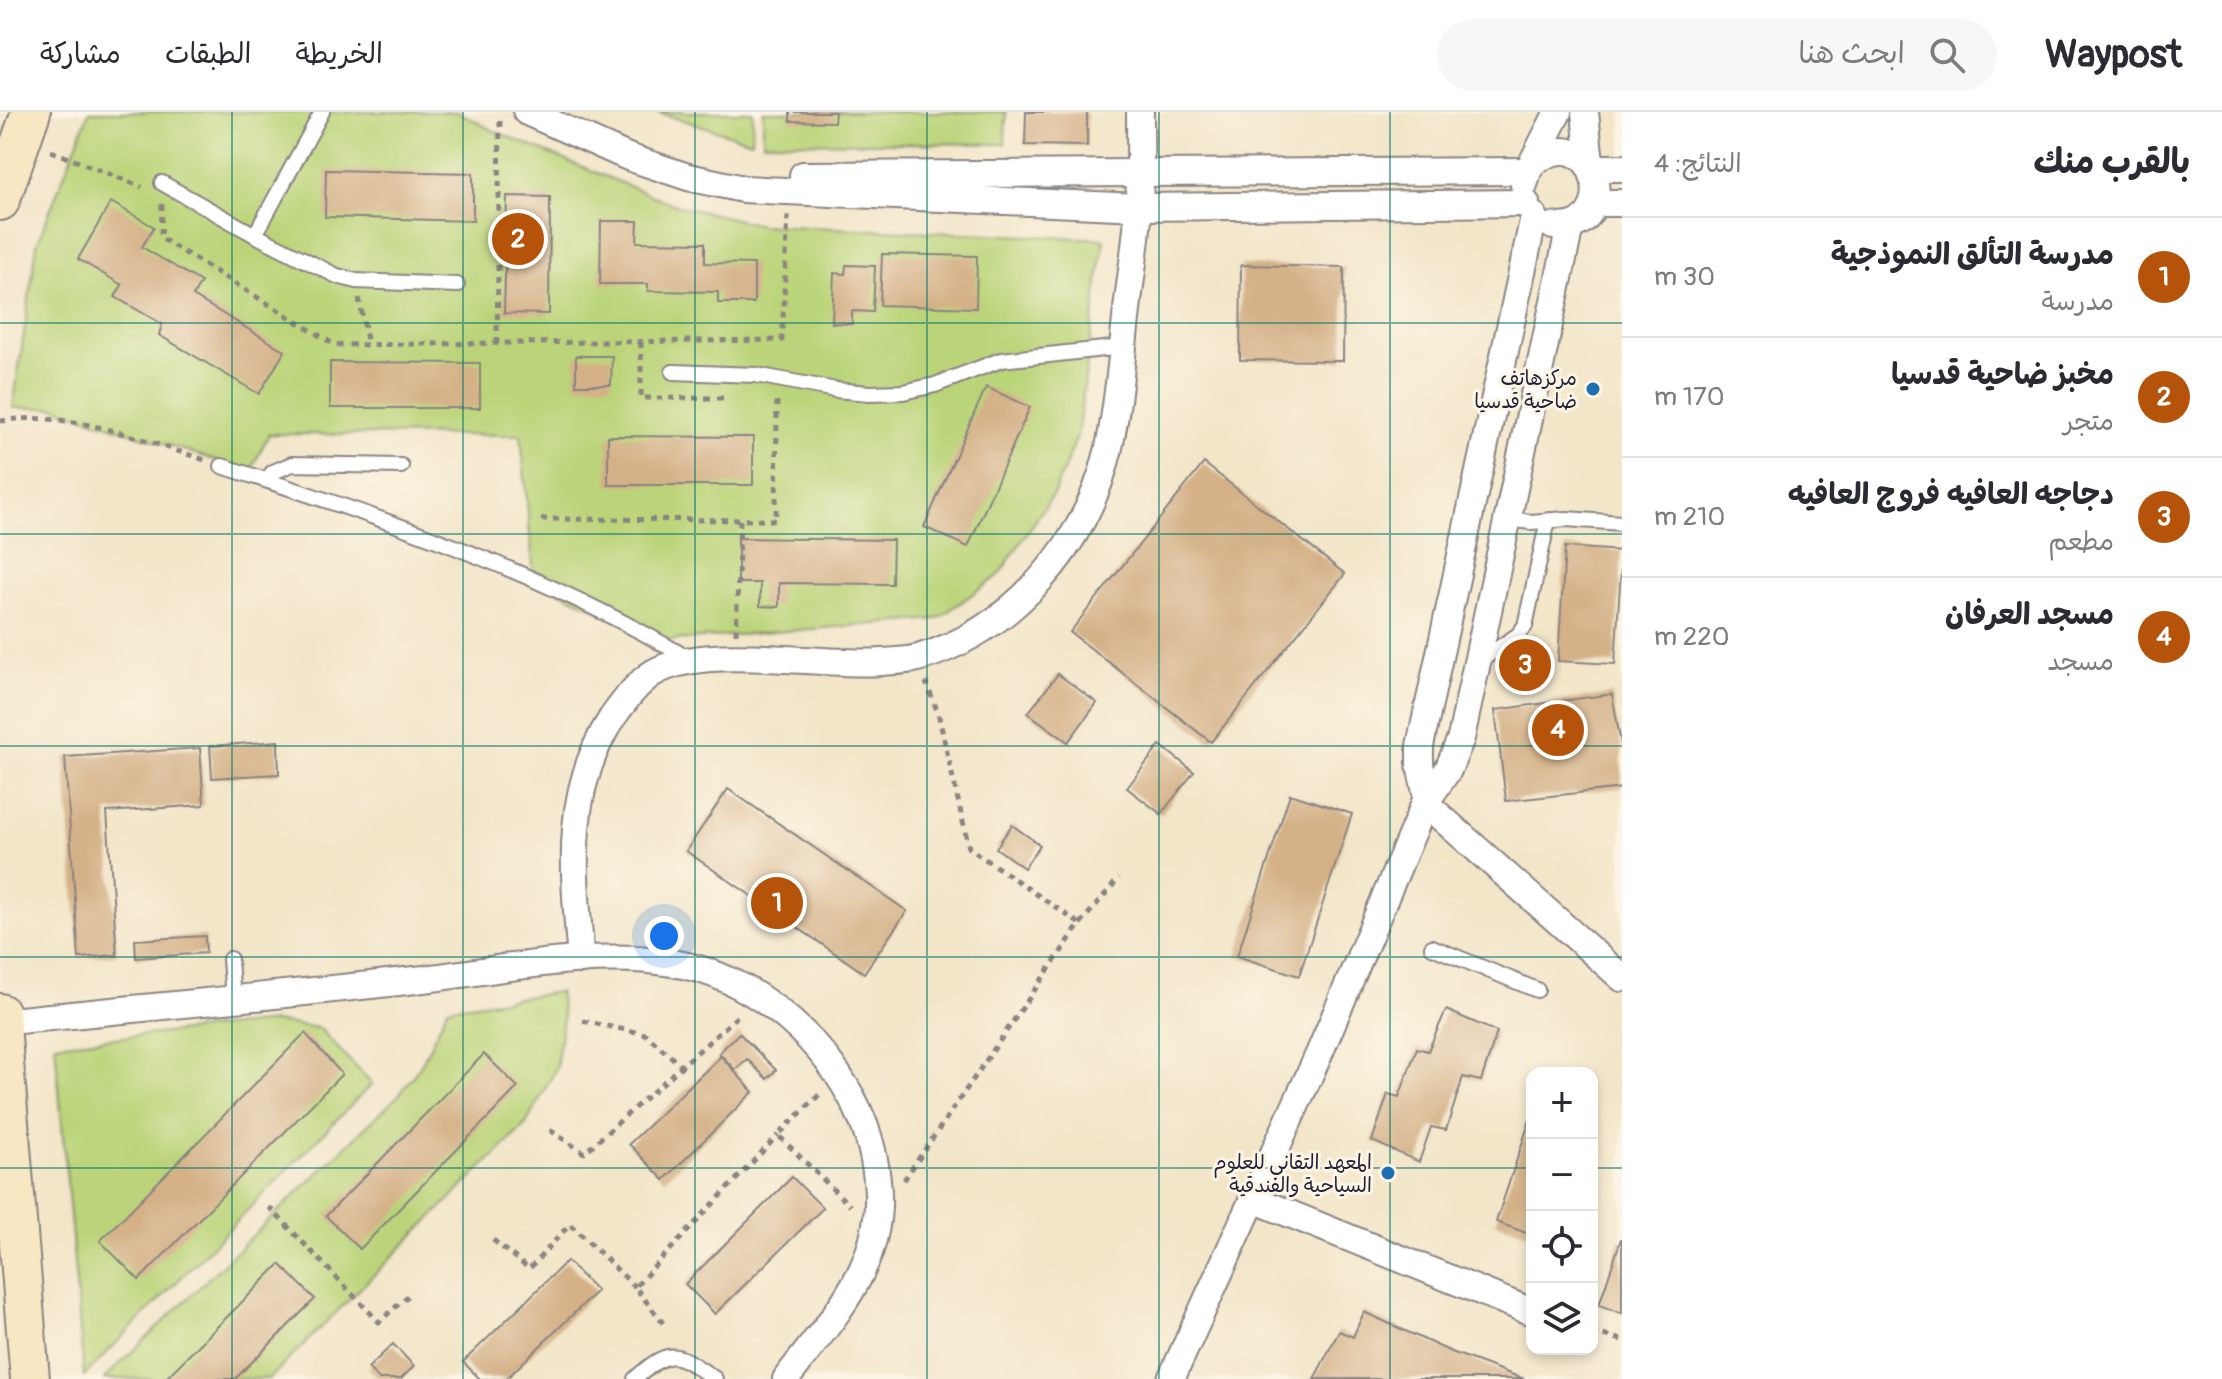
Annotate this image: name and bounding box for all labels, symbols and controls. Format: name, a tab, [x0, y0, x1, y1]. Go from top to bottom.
search box	[1437, 19, 1997, 91]
text: Waypost	[2045, 31, 2182, 79]
icon: search	[1925, 33, 1969, 77]
text: ابحث هنا	[1798, 35, 1905, 72]
text: مشاركة	[40, 37, 121, 72]
text: الطبقات	[165, 37, 251, 72]
text: الخريطة	[295, 37, 383, 72]
text: بالقرب منك	[2034, 141, 2190, 184]
text: النتائج: 4	[1654, 148, 1742, 180]
pin: 2	[492, 209, 544, 269]
text: مدرسة التألق النموذجية	[1831, 236, 2114, 273]
text: 30 m	[1654, 261, 1715, 293]
text: 1	[2159, 261, 2169, 293]
text: مدرسة	[2042, 286, 2114, 318]
text: مخبز ضاحية قدسيا	[1891, 356, 2114, 393]
place label: مركزهاتف ضاحية قدسيا	[1474, 366, 1577, 414]
marker: مركزهاتف ضاحية قدسيا	[1584, 380, 1602, 398]
text: 170 m	[1654, 381, 1724, 413]
text: 2	[2157, 381, 2171, 413]
text: متجر	[2063, 406, 2114, 438]
text: دجاجه العافيه فروج العافيه	[1788, 476, 2114, 513]
text: 210 m	[1654, 501, 1725, 533]
text: 3	[2157, 501, 2171, 533]
text: مطعم	[2048, 526, 2114, 558]
text: مسجد العرفان	[1945, 596, 2114, 633]
text: 220 m	[1654, 621, 1730, 653]
text: 4	[2156, 621, 2172, 653]
pin: 3	[1499, 635, 1551, 695]
text: مسجد	[2047, 646, 2114, 678]
pin: 4	[1532, 700, 1584, 760]
pin: 1	[751, 873, 803, 933]
your location	[644, 916, 684, 956]
map controls	[1526, 1067, 1598, 1355]
button: +	[1526, 1067, 1598, 1139]
button: −	[1526, 1139, 1598, 1211]
place label: المعهد التقاني للعلوم السياحية والفندقية	[1213, 1150, 1372, 1198]
marker: المعهد التقاني للعلوم السياحية والفندقية	[1379, 1164, 1397, 1182]
button: locate	[1526, 1211, 1598, 1283]
button: layers	[1526, 1283, 1598, 1355]

